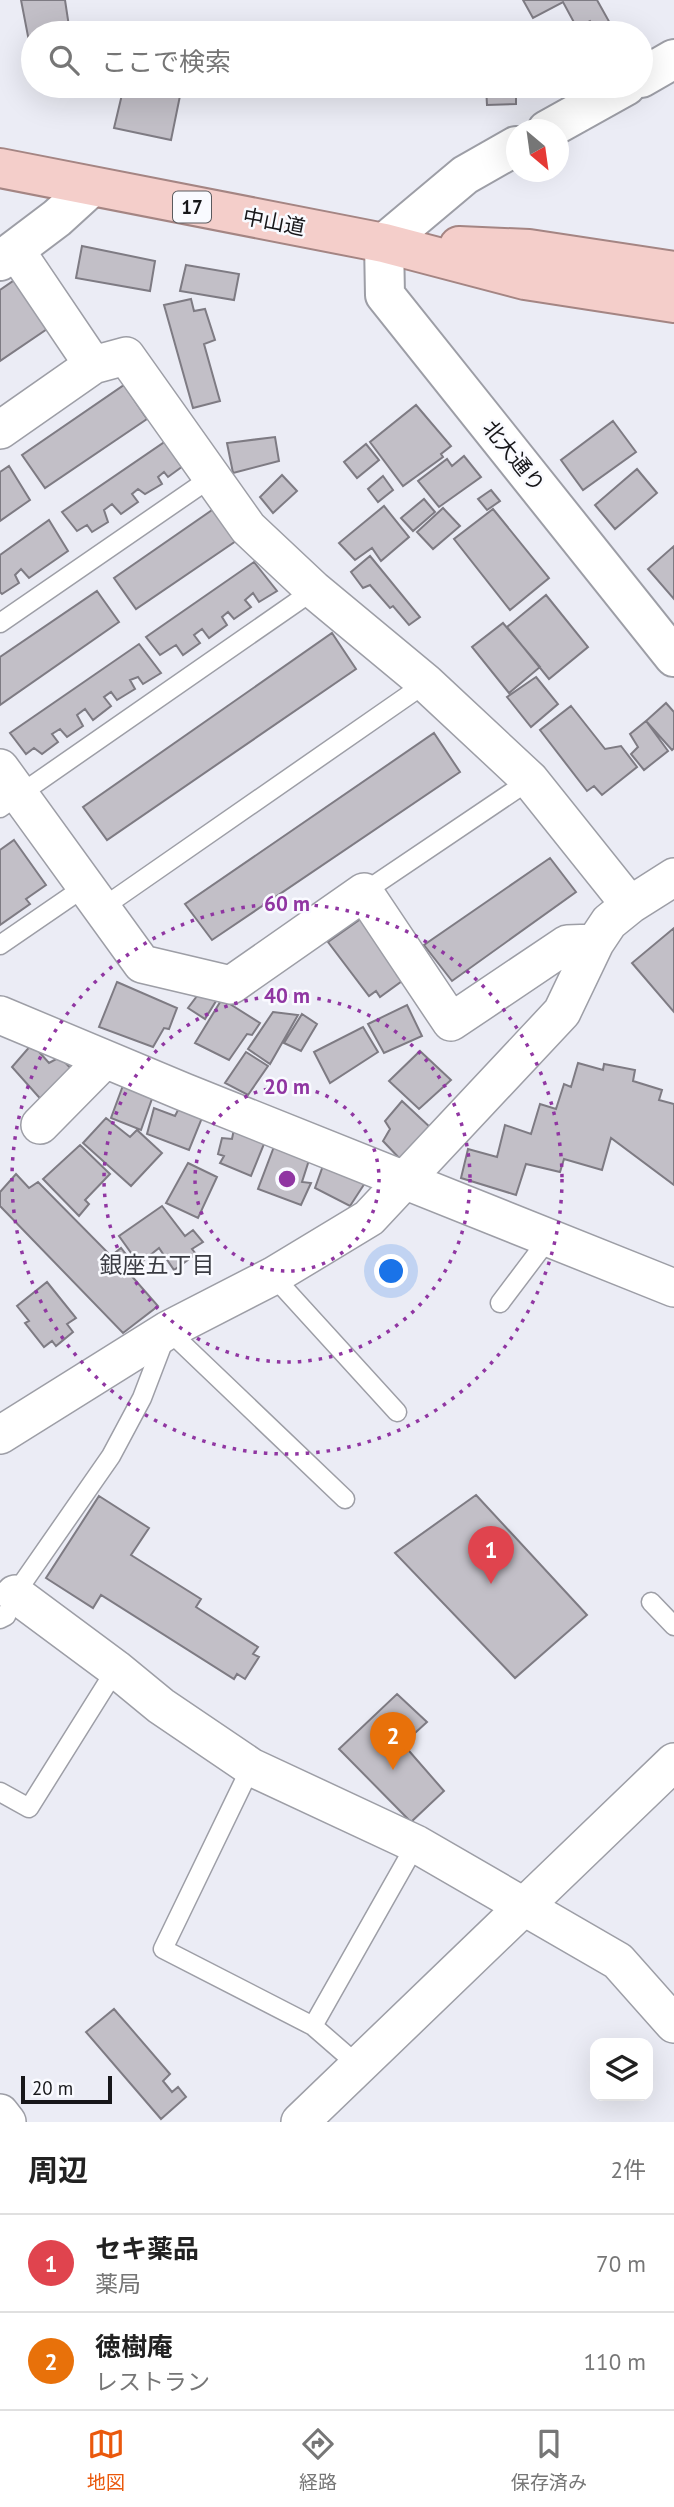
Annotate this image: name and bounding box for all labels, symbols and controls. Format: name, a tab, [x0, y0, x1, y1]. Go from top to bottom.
search box	[21, 21, 653, 98]
icon: search	[45, 41, 83, 79]
text: ここで検索	[101, 45, 231, 78]
north arrow	[506, 119, 569, 182]
road number: 17	[173, 192, 211, 223]
street label: 中山道	[241, 203, 307, 241]
street label: 北大通り	[477, 415, 551, 497]
text: 60 m	[264, 890, 310, 917]
text: 40 m	[264, 982, 310, 1009]
text: 20 m	[264, 1073, 310, 1100]
centre of rings	[275, 1167, 299, 1191]
district label: 銀座五丁目	[100, 1250, 215, 1279]
your location	[374, 1254, 408, 1288]
pin: 1	[468, 1526, 514, 1584]
pin: 2	[370, 1712, 416, 1770]
map controls	[590, 2038, 653, 2101]
button: layers	[590, 2038, 653, 2101]
scale bar	[21, 2073, 112, 2105]
text: 20 m	[32, 2076, 73, 2100]
text: 周辺	[28, 2150, 88, 2189]
text: 2件	[610, 2155, 646, 2184]
text: セキ薬品	[95, 2232, 199, 2265]
text: 1	[44, 2249, 58, 2278]
text: 70 m	[596, 2249, 646, 2278]
text: 薬局	[95, 2269, 141, 2298]
text: 徳樹庵	[95, 2330, 173, 2363]
text: 2	[44, 2347, 58, 2376]
text: 110 m	[584, 2347, 646, 2376]
text: レストラン	[95, 2367, 210, 2396]
tab: 地図	[87, 2425, 125, 2494]
tab: 経路	[299, 2425, 337, 2494]
tab: 保存済み	[511, 2425, 587, 2494]

